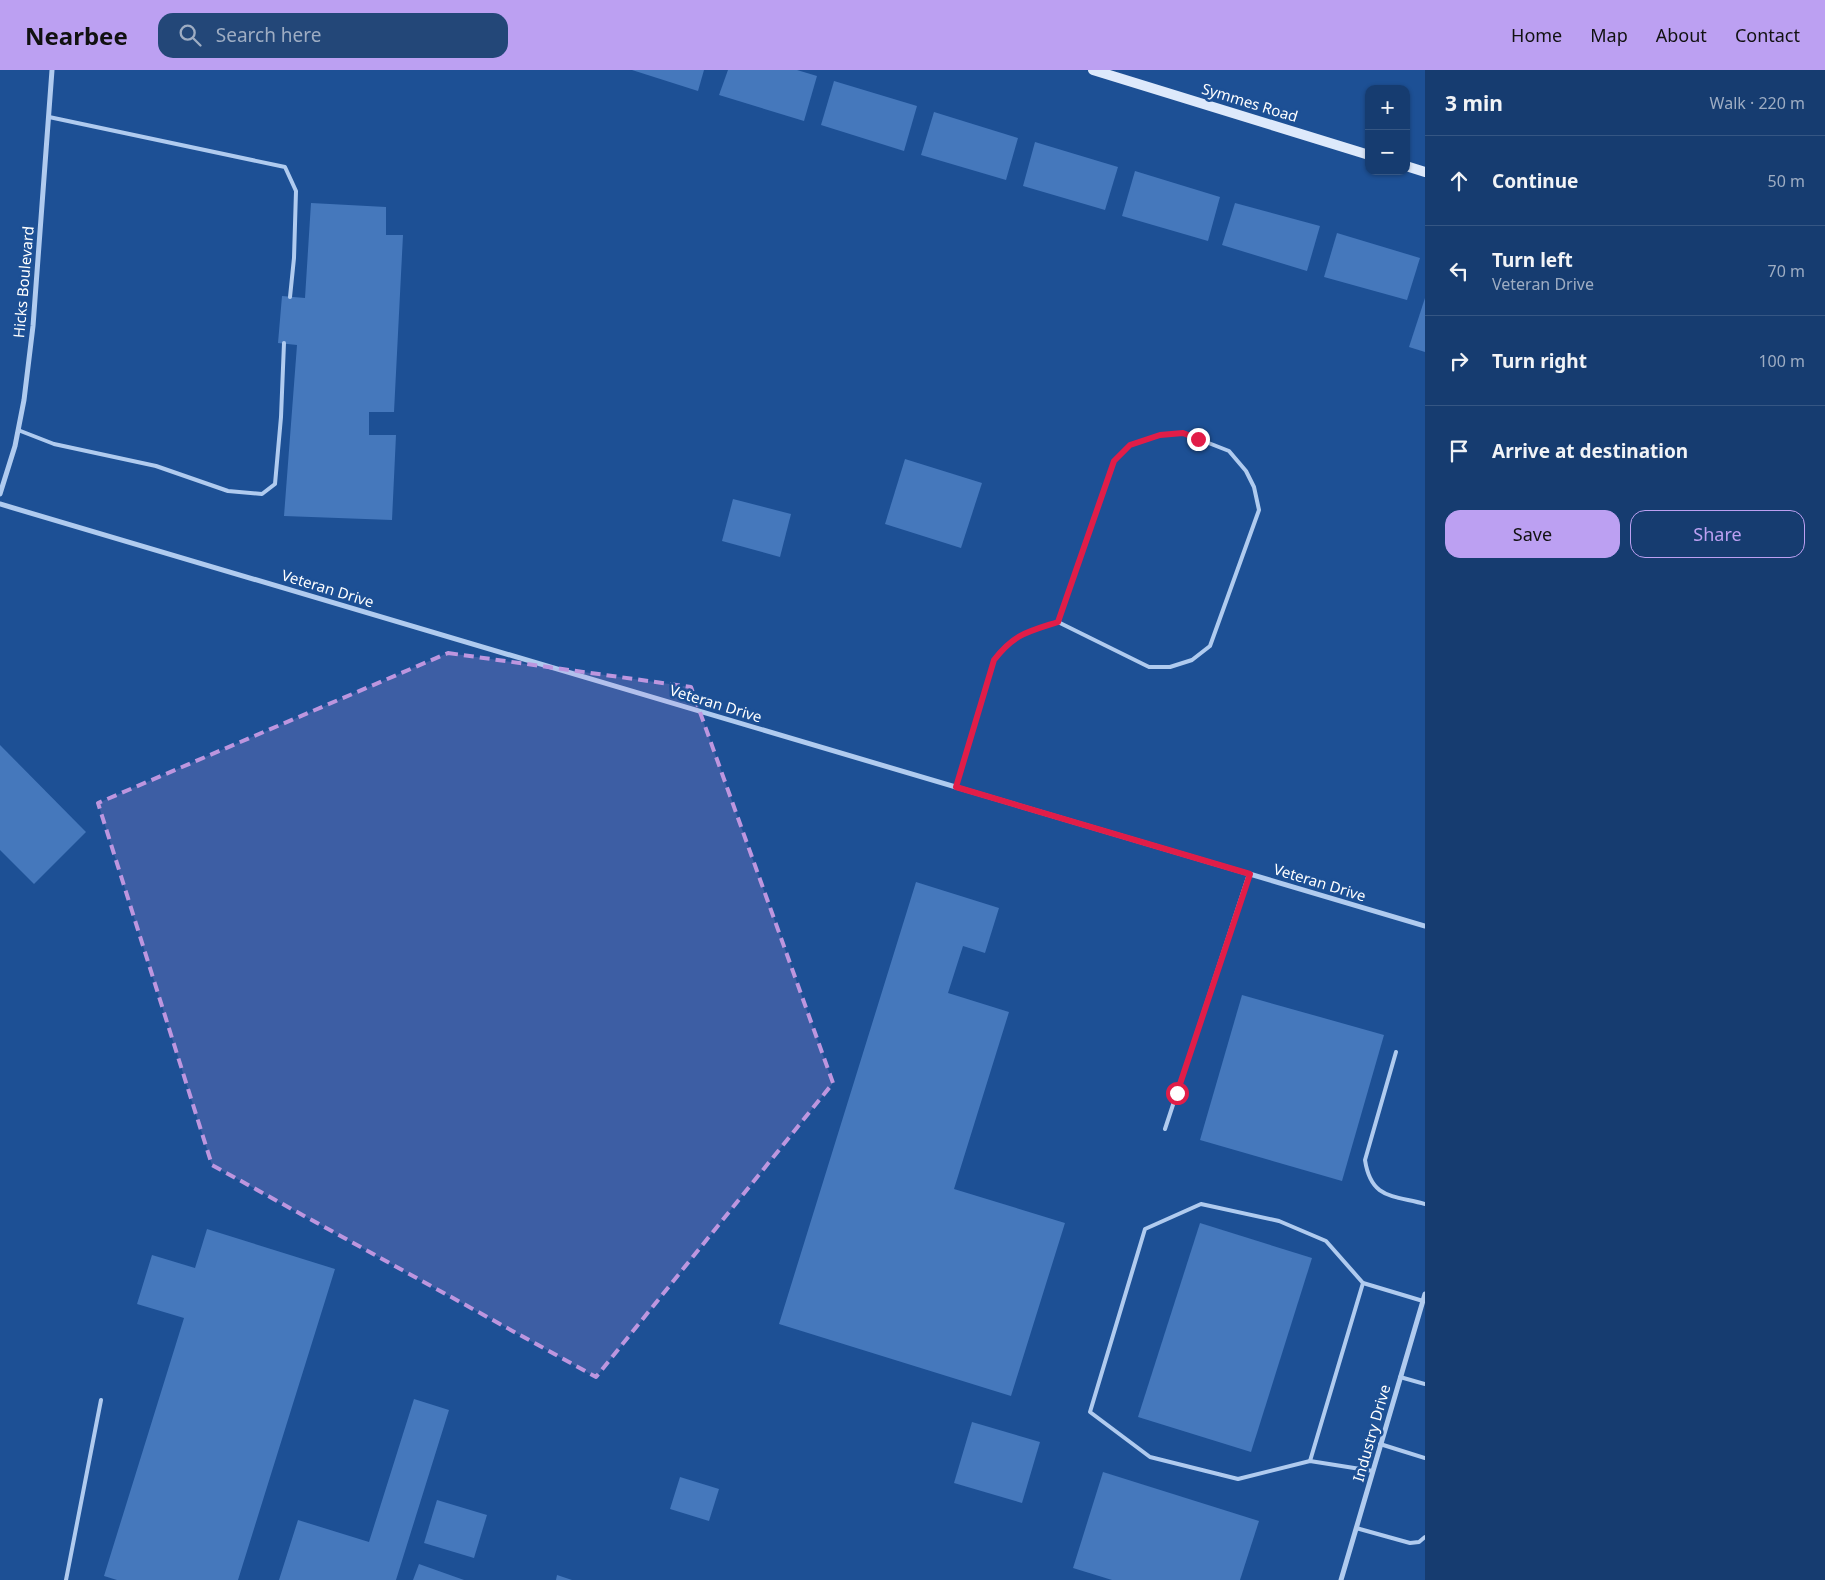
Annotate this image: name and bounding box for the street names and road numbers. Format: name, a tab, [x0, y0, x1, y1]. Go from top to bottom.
street label: Symmes Road	[1199, 78, 1301, 126]
street label: Hicks Boulevard	[8, 225, 38, 339]
street label: Veteran Drive	[279, 564, 377, 612]
street label: Veteran Drive	[667, 679, 765, 727]
street label: Veteran Drive	[1271, 858, 1369, 906]
street label: Industry Drive	[1348, 1382, 1394, 1484]

